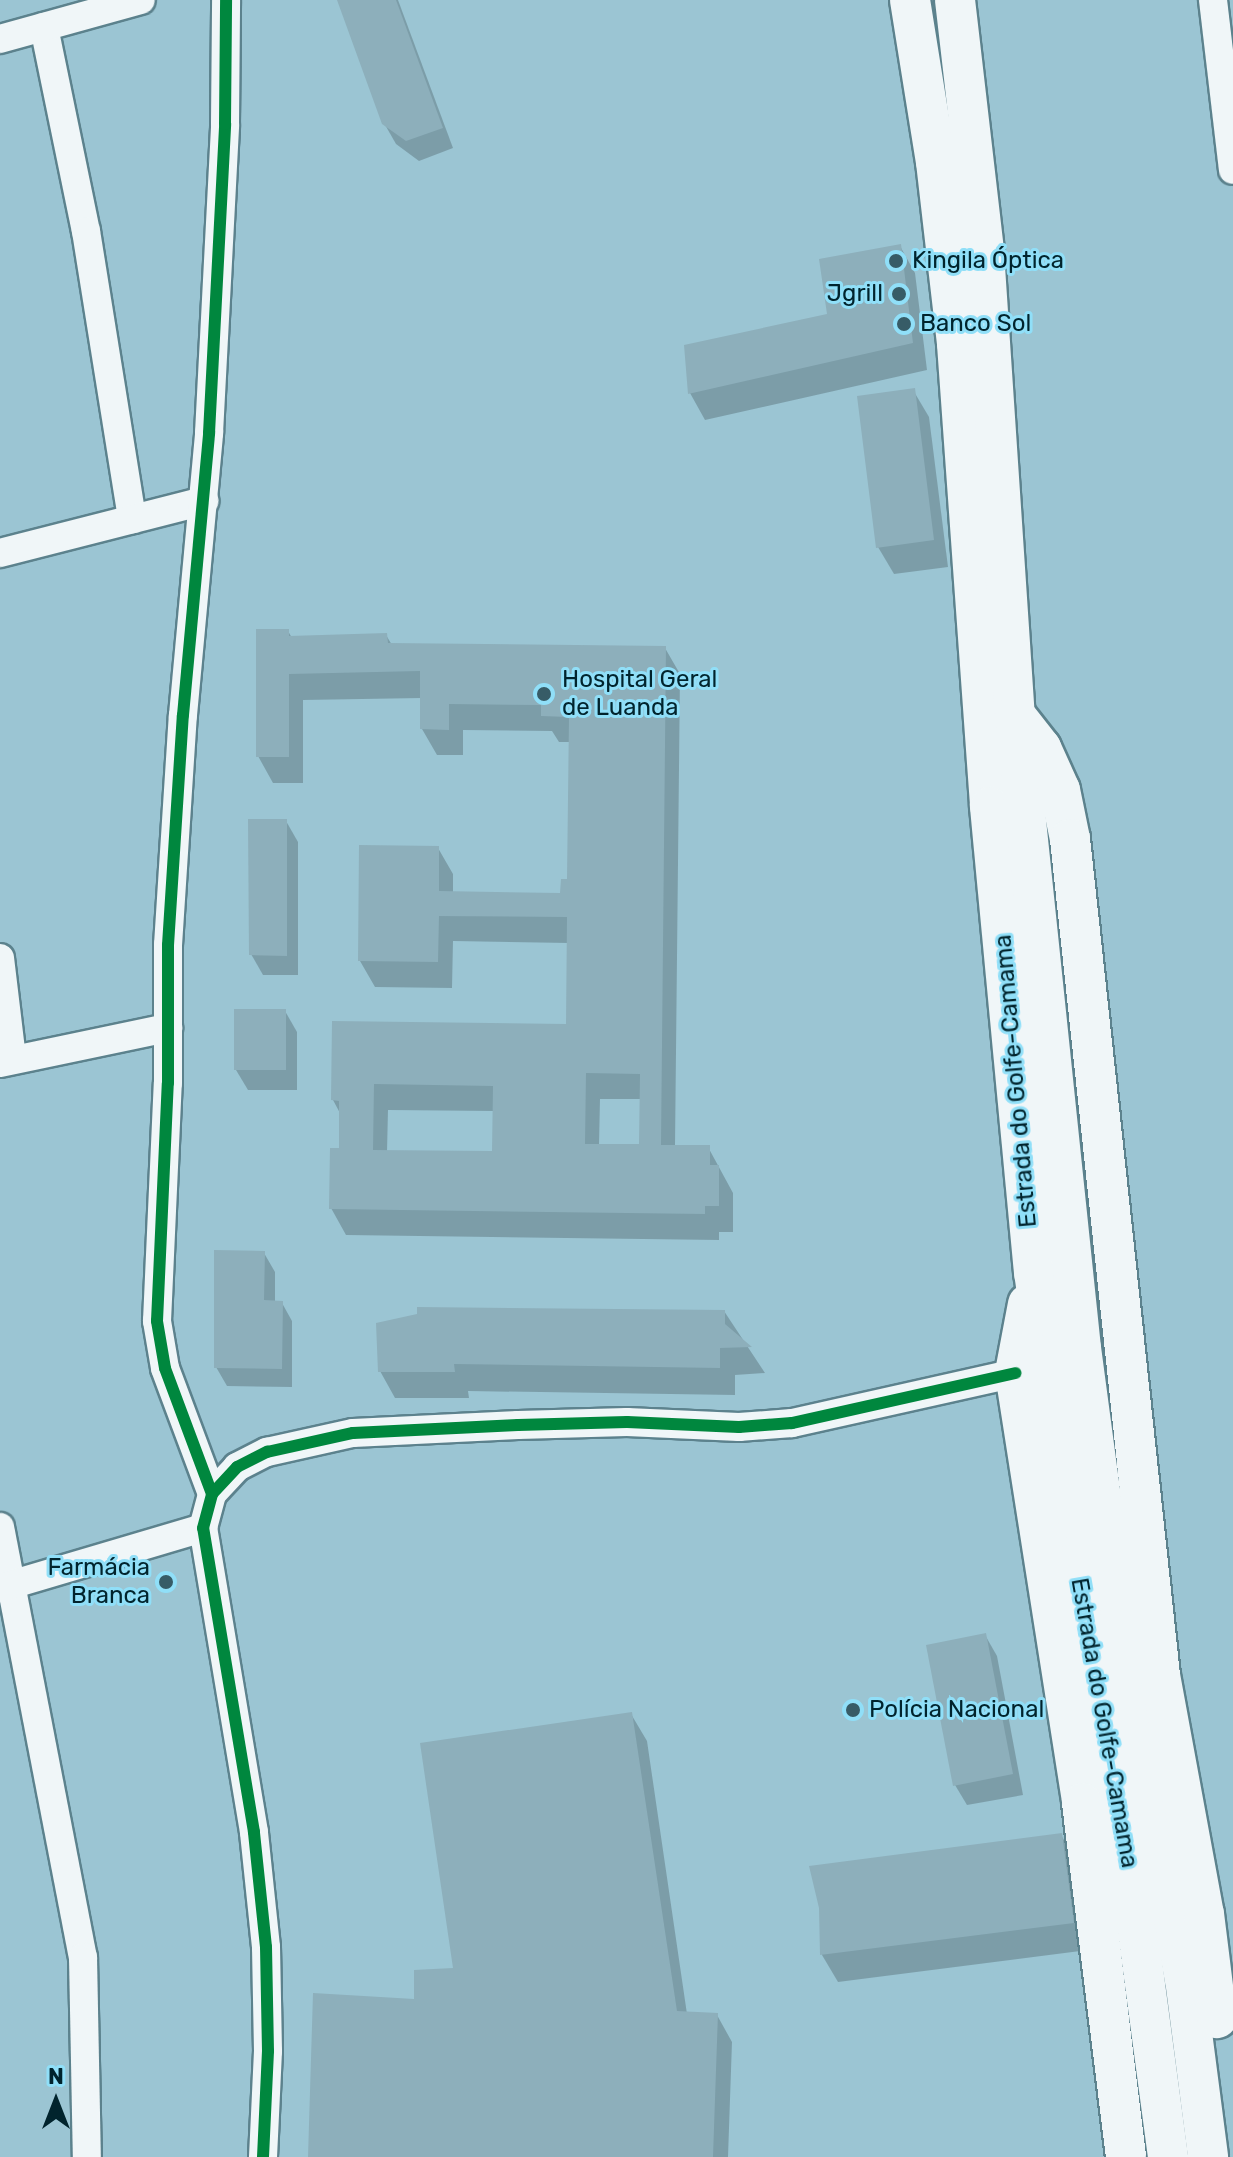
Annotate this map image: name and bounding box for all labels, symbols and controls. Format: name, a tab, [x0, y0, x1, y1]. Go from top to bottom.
place label: Kingila Óptica	[912, 247, 1064, 275]
marker: Kingila Óptica	[887, 252, 905, 270]
place label: Jgrill	[827, 280, 883, 308]
marker: Jgrill	[890, 285, 908, 303]
place label: Banco Sol	[920, 310, 1031, 338]
marker: Banco Sol	[895, 315, 913, 333]
place label: Hospital Geral de Luanda	[562, 666, 717, 722]
marker: Hospital Geral de Luanda	[533, 683, 555, 705]
street label: Estrada do Golfe-Camama	[989, 933, 1043, 1229]
place label: Farmácia Branca	[47, 1554, 150, 1610]
marker: Farmácia Branca	[157, 1573, 175, 1591]
street label: Estrada do Golfe-Camama	[1064, 1576, 1144, 1870]
place label: Polícia Nacional	[869, 1696, 1044, 1724]
marker: Polícia Nacional	[844, 1701, 862, 1719]
north arrow	[16, 2061, 96, 2141]
text: N	[48, 2063, 64, 2090]

